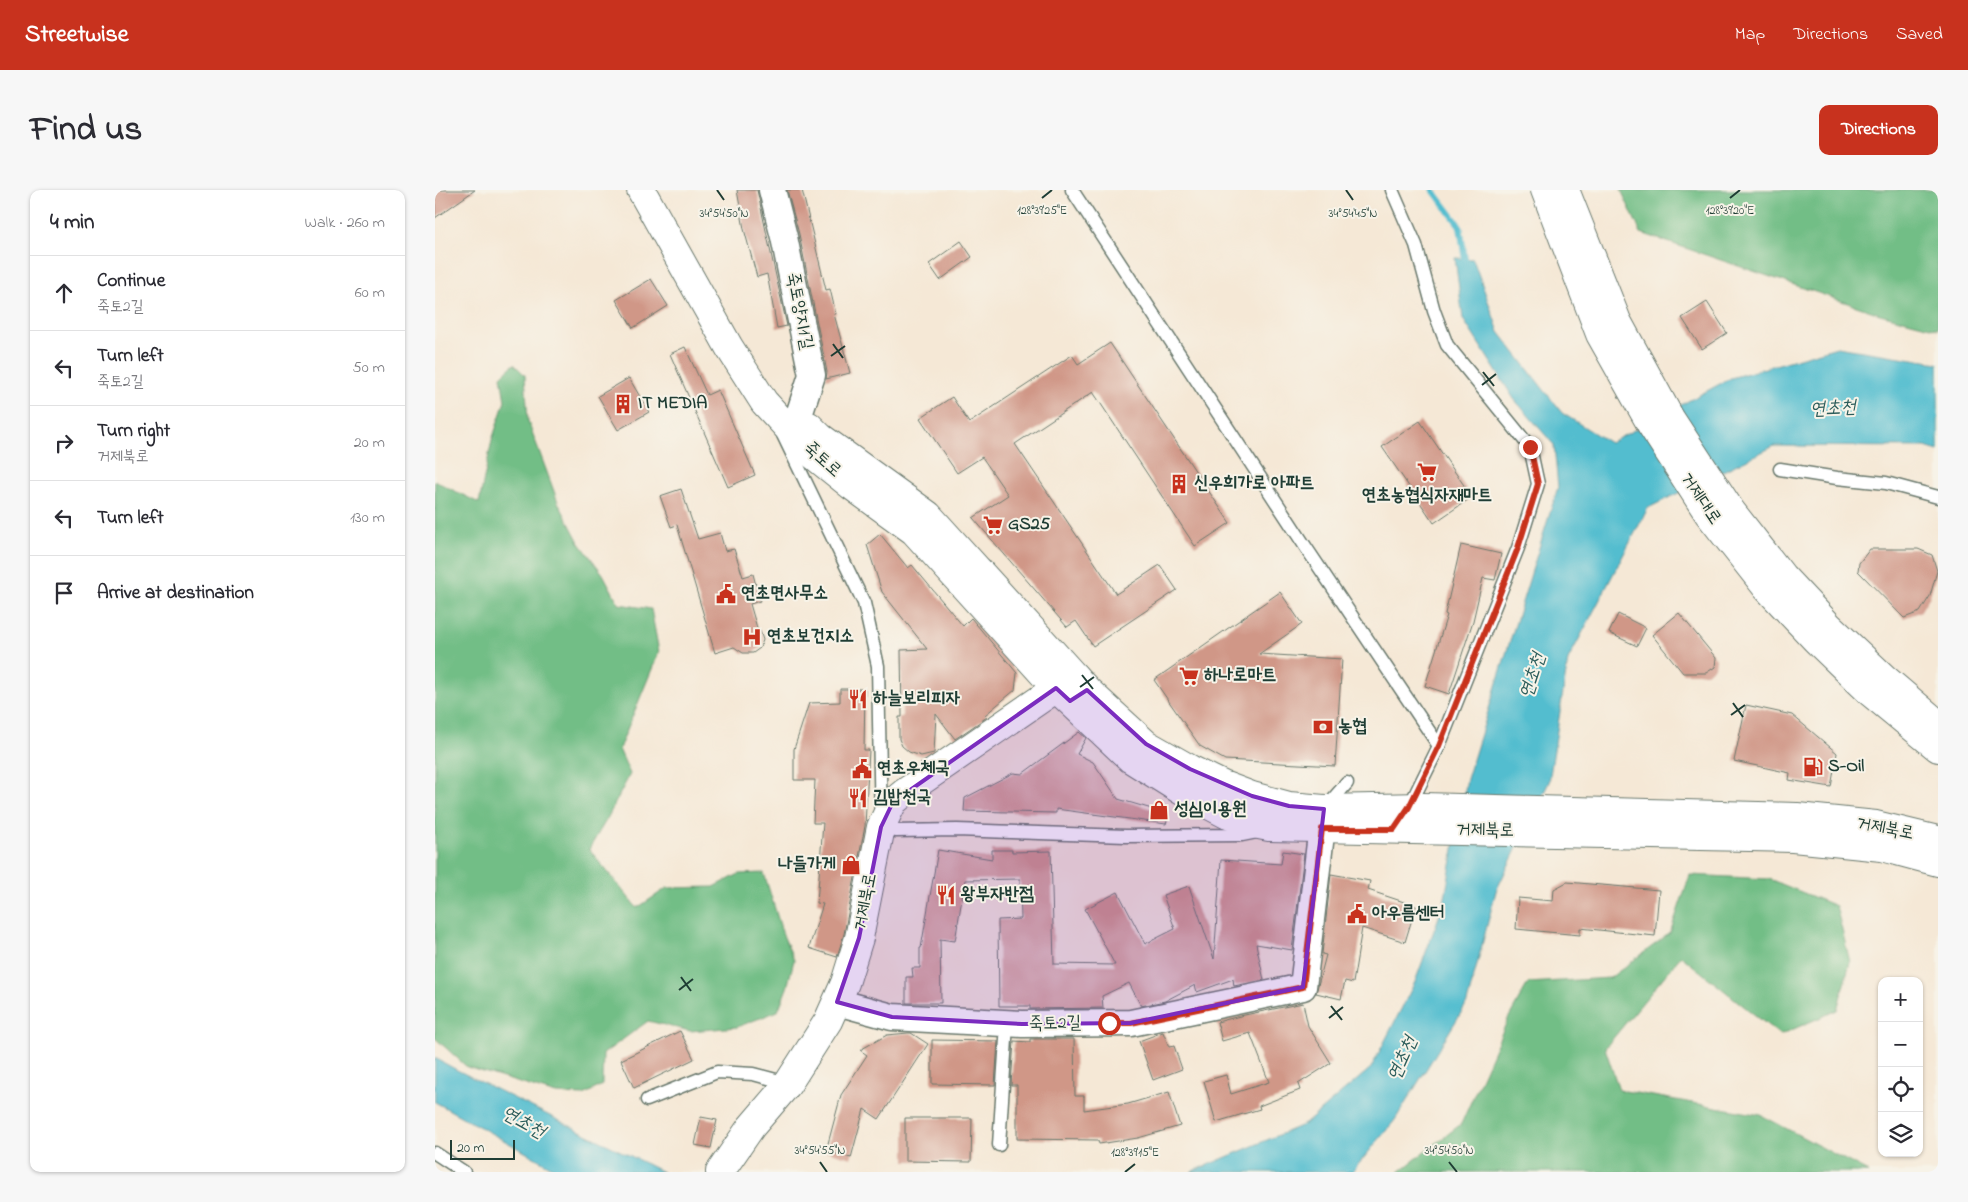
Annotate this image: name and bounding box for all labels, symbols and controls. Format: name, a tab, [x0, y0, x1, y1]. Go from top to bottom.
text: Streetwise	[25, 18, 129, 53]
text: Map	[1735, 22, 1765, 48]
text: Directions	[1793, 22, 1868, 48]
text: Saved	[1896, 22, 1943, 48]
text: Find us	[30, 105, 142, 156]
button: Directions	[1819, 105, 1938, 155]
text: 128°39'25"E	[1017, 202, 1067, 220]
text: 128°39'20"E	[1706, 202, 1754, 220]
text: 34°54'50"N	[699, 205, 749, 223]
text: 34°54'45"N	[1329, 205, 1377, 223]
text: 4 min	[50, 208, 94, 238]
text: Walk · 260 m	[305, 211, 385, 235]
text: Continue	[97, 268, 165, 295]
street label: 죽토양지1길	[779, 270, 819, 352]
icon: ahead	[50, 279, 78, 307]
text: 60 m	[355, 281, 385, 305]
text: 죽토2길	[97, 295, 144, 319]
text: Turn left	[97, 343, 164, 370]
icon: left	[50, 354, 78, 382]
text: 50 m	[353, 356, 385, 380]
text: 죽토2길	[97, 370, 144, 394]
place label: IT MEDIA	[638, 391, 707, 417]
building icon: IT MEDIA	[612, 393, 634, 415]
water label: 연초천	[1809, 394, 1858, 424]
text: Turn right	[97, 418, 170, 445]
icon: right	[50, 429, 78, 457]
text: 20 m	[354, 431, 385, 455]
street label: 죽토로	[797, 436, 847, 484]
route end	[1519, 436, 1542, 459]
text: 거제북로	[97, 445, 149, 469]
supermarket icon: 연초농협식자재마트	[1416, 461, 1438, 483]
street label: 거제대로	[1673, 468, 1727, 530]
place label: 신우희가로 아파트	[1194, 471, 1314, 497]
building icon: 신우희가로 아파트	[1168, 473, 1190, 495]
place label: 연초농협식자재마트	[1362, 483, 1492, 509]
icon: left	[50, 504, 78, 532]
text: Turn left	[97, 505, 164, 532]
text: 130 m	[350, 506, 385, 530]
place label: GS25	[1008, 512, 1051, 538]
supermarket icon: GS25	[982, 514, 1004, 536]
icon: arrive	[50, 579, 78, 607]
text: Arrive at destination	[97, 580, 254, 607]
place label: 연초면사무소	[741, 581, 828, 607]
public building icon: 연초면사무소	[715, 583, 737, 605]
place label: 연초보건지소	[767, 624, 854, 650]
hospital icon: 연초보건지소	[741, 626, 763, 648]
water label: 연초천	[1513, 648, 1553, 702]
place label: 하나로마트	[1204, 663, 1276, 689]
supermarket icon: 하나로마트	[1178, 665, 1200, 687]
place label: 하늘보리피자	[873, 686, 960, 712]
restaurant icon: 하늘보리피자	[847, 688, 869, 710]
place label: 농협	[1338, 714, 1367, 740]
bank icon: 농협	[1312, 716, 1334, 738]
place label: S-Oil	[1828, 754, 1864, 780]
place label: 연초우체국	[877, 756, 949, 782]
fuel station icon: S-Oil	[1802, 756, 1824, 778]
public building icon: 연초우체국	[851, 758, 873, 780]
place label: 김밥천국	[873, 785, 931, 811]
restaurant icon: 김밥천국	[847, 787, 869, 809]
place label: 성심이용원	[1174, 797, 1246, 823]
shop icon: 성심이용원	[1148, 799, 1170, 821]
street label: 거제북로	[1854, 811, 1916, 847]
street label: 거제북로	[1456, 817, 1514, 845]
place label: 나들가게	[778, 852, 836, 878]
shop icon: 나들가게	[840, 854, 862, 876]
street label: 거제북로	[848, 871, 884, 933]
place label: 왕부자반점	[961, 882, 1034, 908]
restaurant icon: 왕부자반점	[935, 884, 957, 906]
place label: 아우름센터	[1372, 901, 1444, 927]
public building icon: 아우름센터	[1346, 903, 1368, 925]
map controls	[1878, 977, 1923, 1157]
button: +	[1878, 977, 1923, 1022]
street label: 죽토2길	[1029, 1011, 1082, 1037]
route start	[1098, 1012, 1121, 1035]
button: −	[1878, 1022, 1923, 1067]
water label: 연초천	[1381, 1031, 1425, 1085]
button: locate	[1878, 1067, 1923, 1112]
water label: 연초천	[496, 1100, 551, 1147]
button: layers	[1878, 1112, 1923, 1157]
scale bar	[450, 1137, 515, 1160]
text: 20 m	[457, 1138, 484, 1159]
text: 34°54'55"N	[795, 1142, 845, 1160]
text: 34°54'50"N	[1424, 1142, 1474, 1160]
text: 128°39'15"E	[1111, 1144, 1159, 1162]

